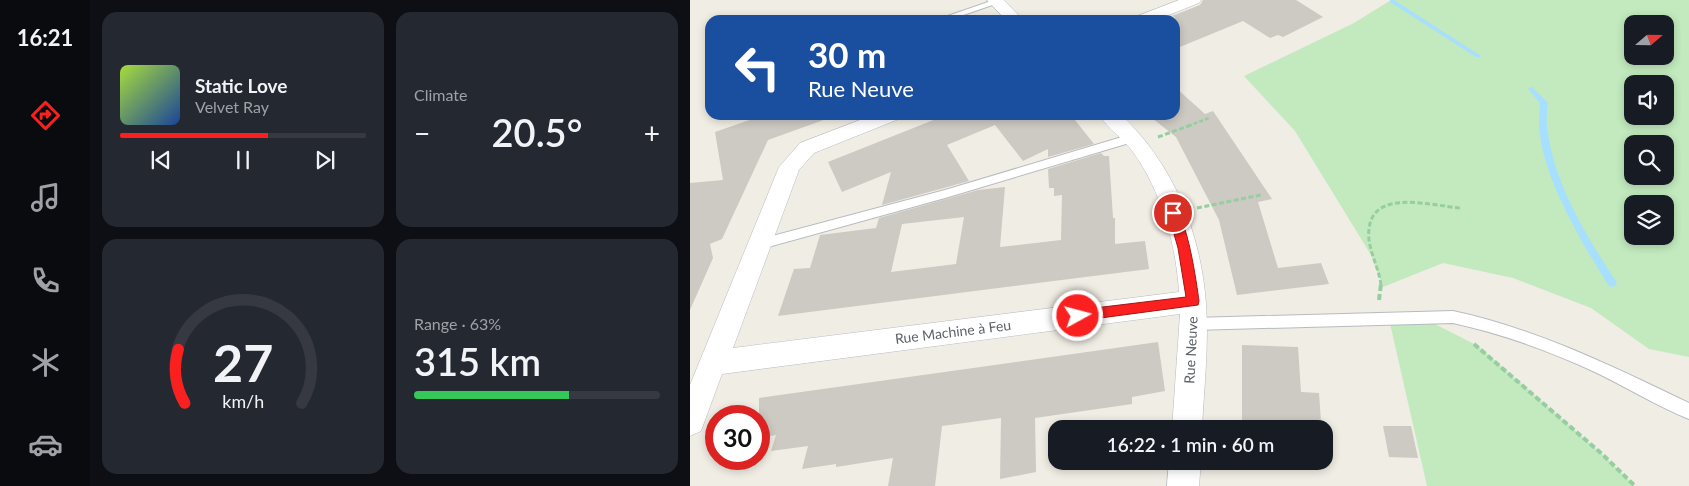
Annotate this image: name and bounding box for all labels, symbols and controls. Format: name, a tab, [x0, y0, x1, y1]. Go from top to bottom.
north arrow	[1624, 15, 1674, 65]
map controls	[1624, 15, 1674, 245]
text: 16:21	[17, 24, 73, 51]
text: 30 m	[808, 33, 886, 75]
icon: left	[725, 35, 790, 100]
text: Static Love	[195, 74, 287, 97]
text: Rue Neuve	[808, 75, 914, 102]
button: sound	[1624, 75, 1674, 125]
text: Climate	[414, 85, 467, 104]
text: Velvet Ray	[195, 97, 269, 116]
icon: directions	[28, 98, 63, 133]
text: 20.5°	[492, 109, 582, 155]
text: −	[414, 116, 430, 150]
text: +	[644, 116, 660, 150]
button: search	[1624, 135, 1674, 185]
icon: previous	[147, 146, 175, 174]
icon: pause	[229, 146, 257, 174]
icon: next	[311, 146, 339, 174]
icon: music	[28, 180, 63, 215]
pin	[1152, 192, 1194, 234]
button: layers	[1624, 195, 1674, 245]
icon: arrive	[1159, 199, 1187, 227]
icon: phone	[28, 263, 63, 298]
position arrow	[1051, 289, 1103, 341]
text: Range · 63%	[414, 314, 501, 333]
street label: Rue Machine à Feu	[894, 316, 1012, 347]
street label: Rue Neuve	[1180, 316, 1201, 384]
text: 27	[213, 331, 273, 393]
text: 315 km	[414, 338, 541, 384]
icon: climate	[28, 345, 63, 380]
text: km/h	[222, 390, 264, 412]
speed limit sign: 30	[705, 405, 770, 470]
icon: car	[28, 427, 63, 462]
text: 16:22 · 1 min · 60 m	[1107, 433, 1274, 456]

